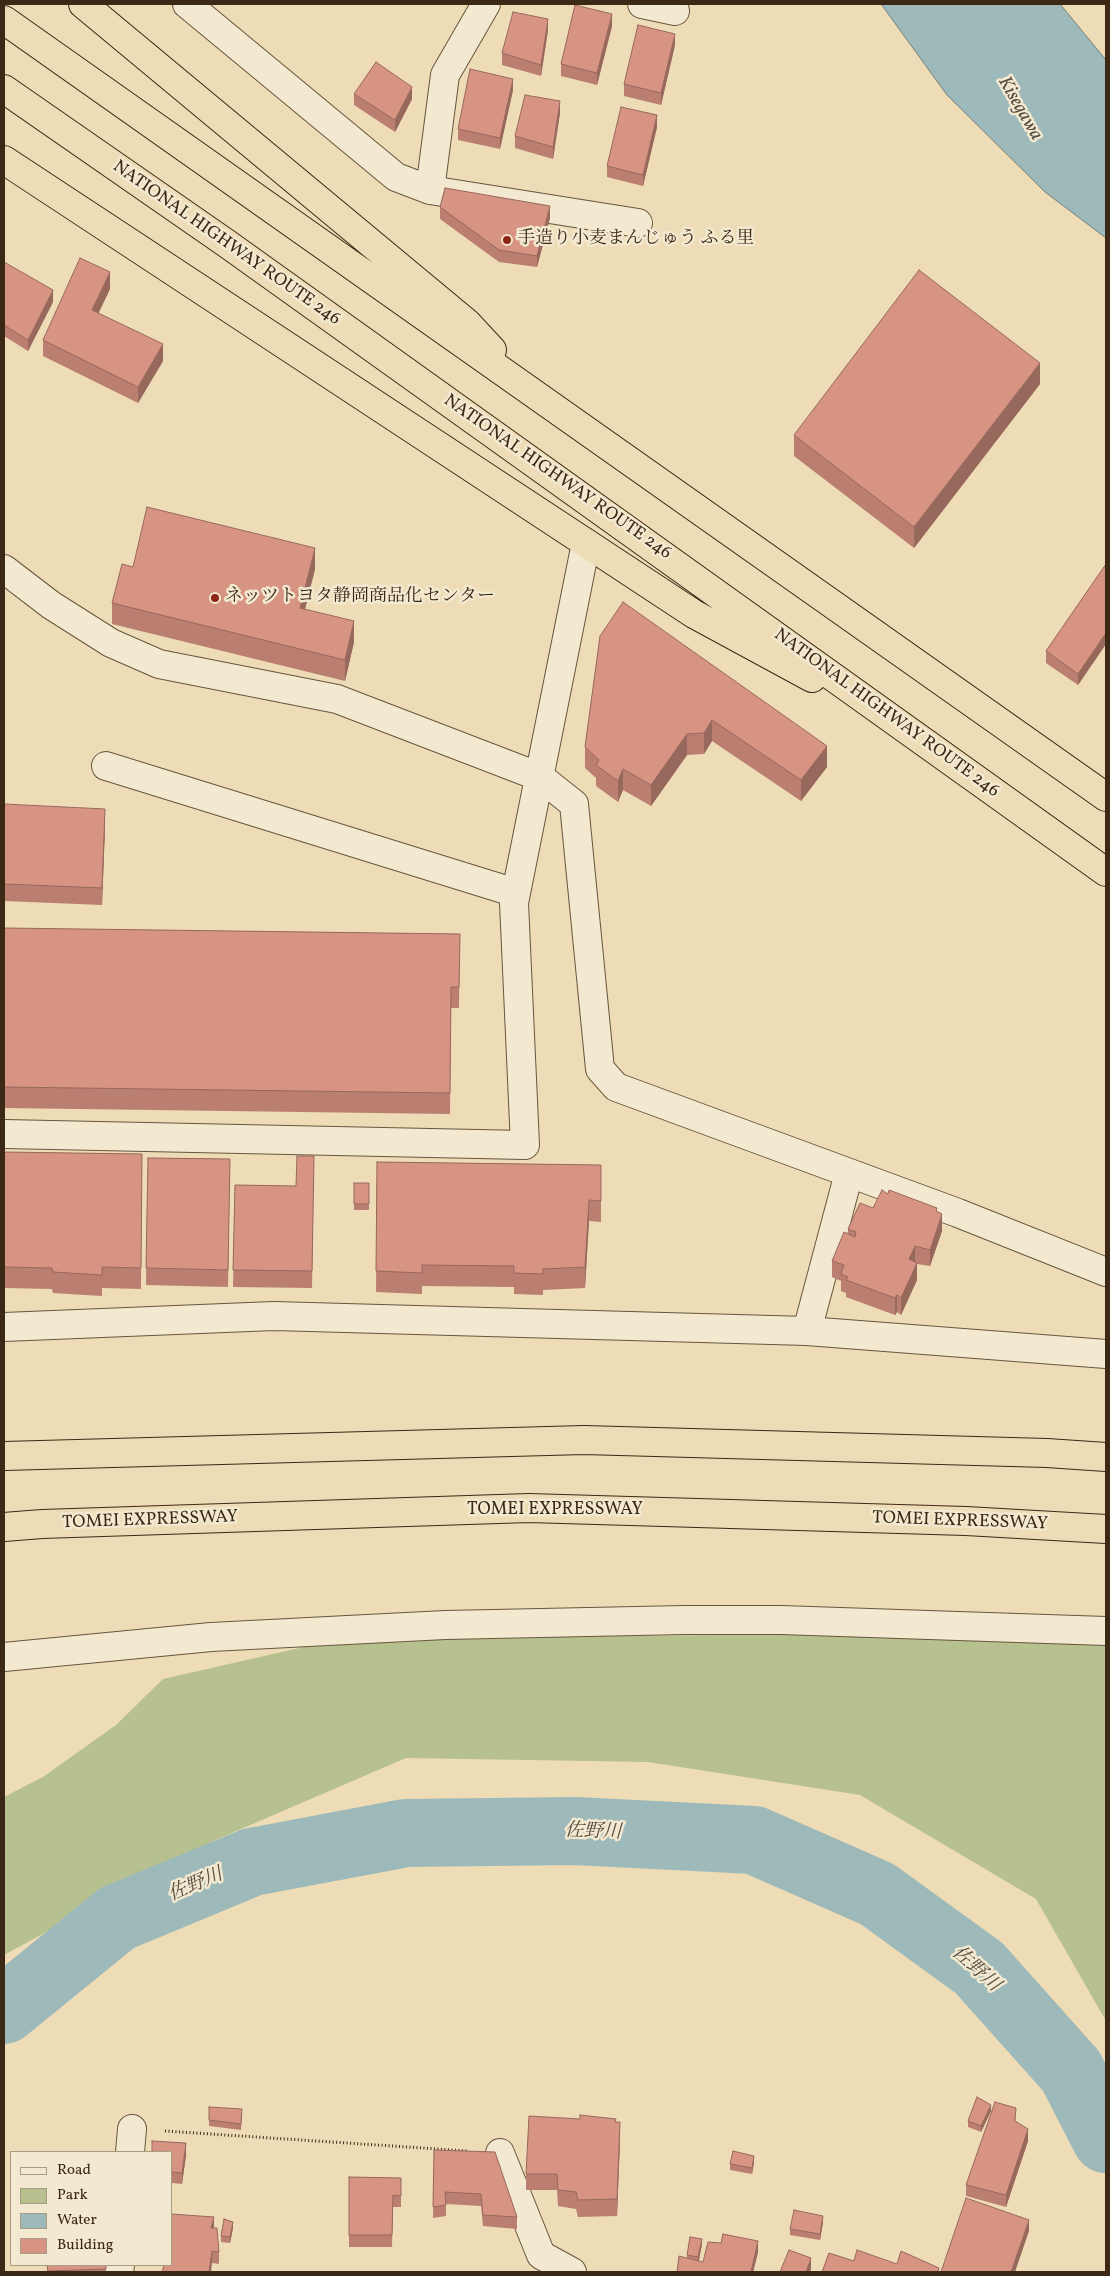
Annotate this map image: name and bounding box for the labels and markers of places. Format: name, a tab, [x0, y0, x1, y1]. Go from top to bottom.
place label: 手造り小麦まんじゅう ふる里	[517, 229, 755, 251]
marker: 手造り小麦まんじゅう ふる里	[501, 234, 513, 246]
place label: ネッツトヨタ静岡商品化センター	[225, 587, 495, 609]
marker: ネッツトヨタ静岡商品化センター	[209, 592, 221, 604]

